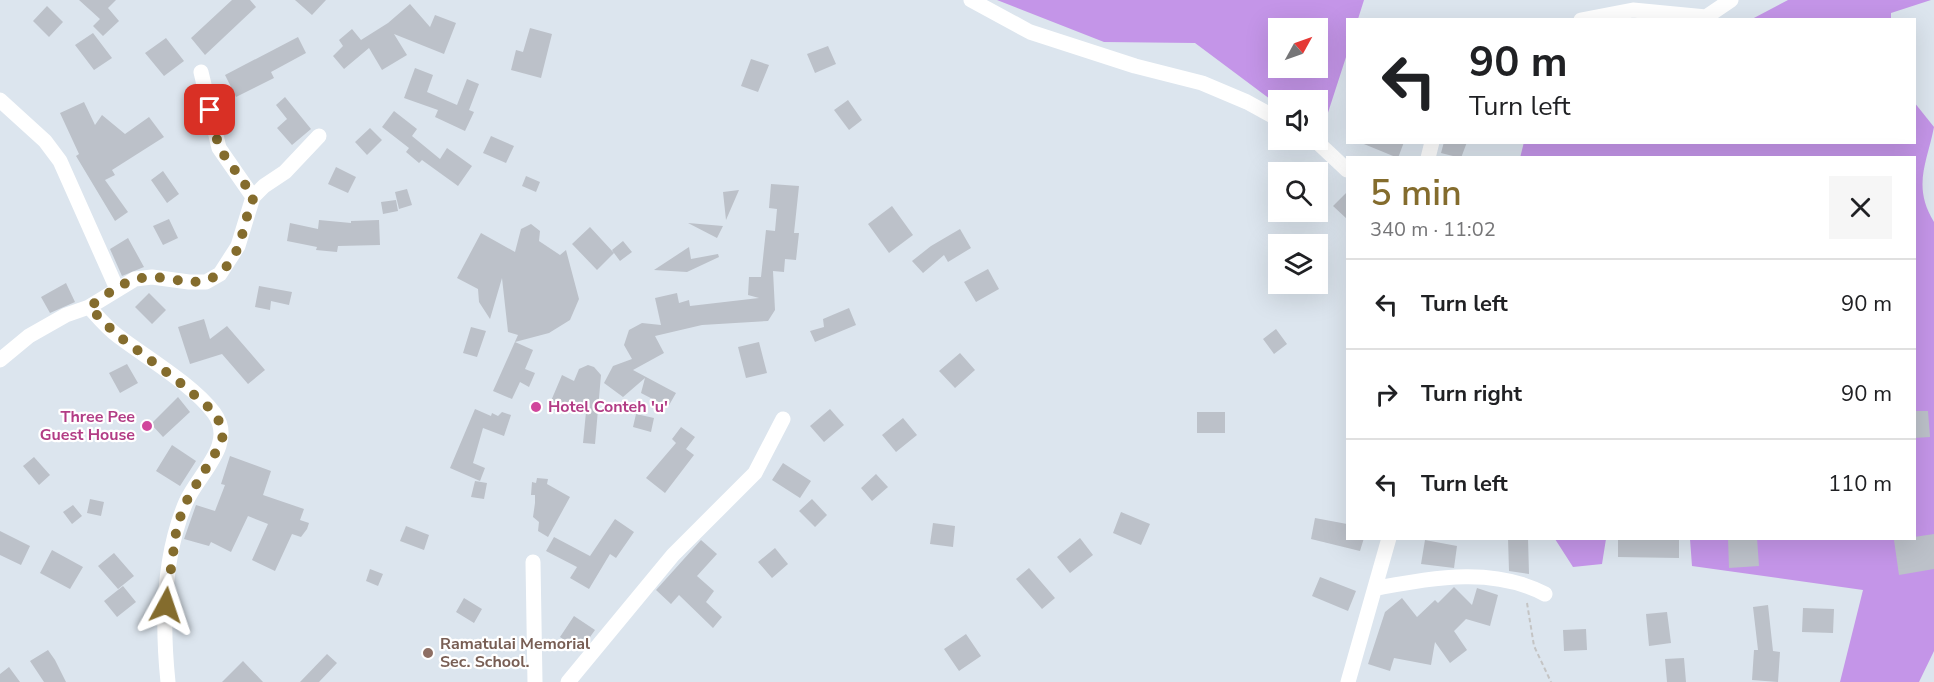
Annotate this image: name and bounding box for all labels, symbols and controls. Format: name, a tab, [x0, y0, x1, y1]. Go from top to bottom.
north arrow	[1268, 18, 1328, 78]
map controls	[1268, 18, 1328, 294]
text: 90 m	[1469, 34, 1568, 91]
icon: left	[1370, 42, 1448, 120]
pin	[184, 84, 235, 135]
text: Turn left	[1469, 88, 1570, 125]
button: sound	[1268, 90, 1328, 150]
icon: arrive	[193, 93, 226, 126]
button: search	[1268, 162, 1328, 222]
text: 5 min	[1370, 169, 1462, 218]
button: close	[1829, 176, 1892, 239]
text: 340 m · 11:02	[1370, 216, 1496, 243]
button: layers	[1268, 234, 1328, 294]
icon: left	[1370, 288, 1403, 321]
text: Turn left	[1421, 289, 1508, 319]
text: 90 m	[1841, 289, 1892, 319]
icon: right	[1370, 378, 1403, 411]
text: Turn right	[1421, 379, 1522, 409]
text: 90 m	[1841, 379, 1892, 409]
place label: Hotel Conteh 'u'	[548, 396, 668, 418]
marker: Hotel Conteh 'u'	[529, 400, 543, 414]
place label: Three Pee Guest House	[40, 406, 135, 446]
marker: Three Pee Guest House	[140, 419, 154, 433]
icon: left	[1370, 468, 1403, 501]
text: Turn left	[1421, 469, 1508, 499]
text: 110 m	[1828, 469, 1892, 499]
position arrow	[134, 573, 198, 637]
place label: Ramatulai Memorial Sec. School.	[440, 633, 590, 673]
marker: Ramatulai Memorial Sec. School.	[421, 646, 435, 660]

